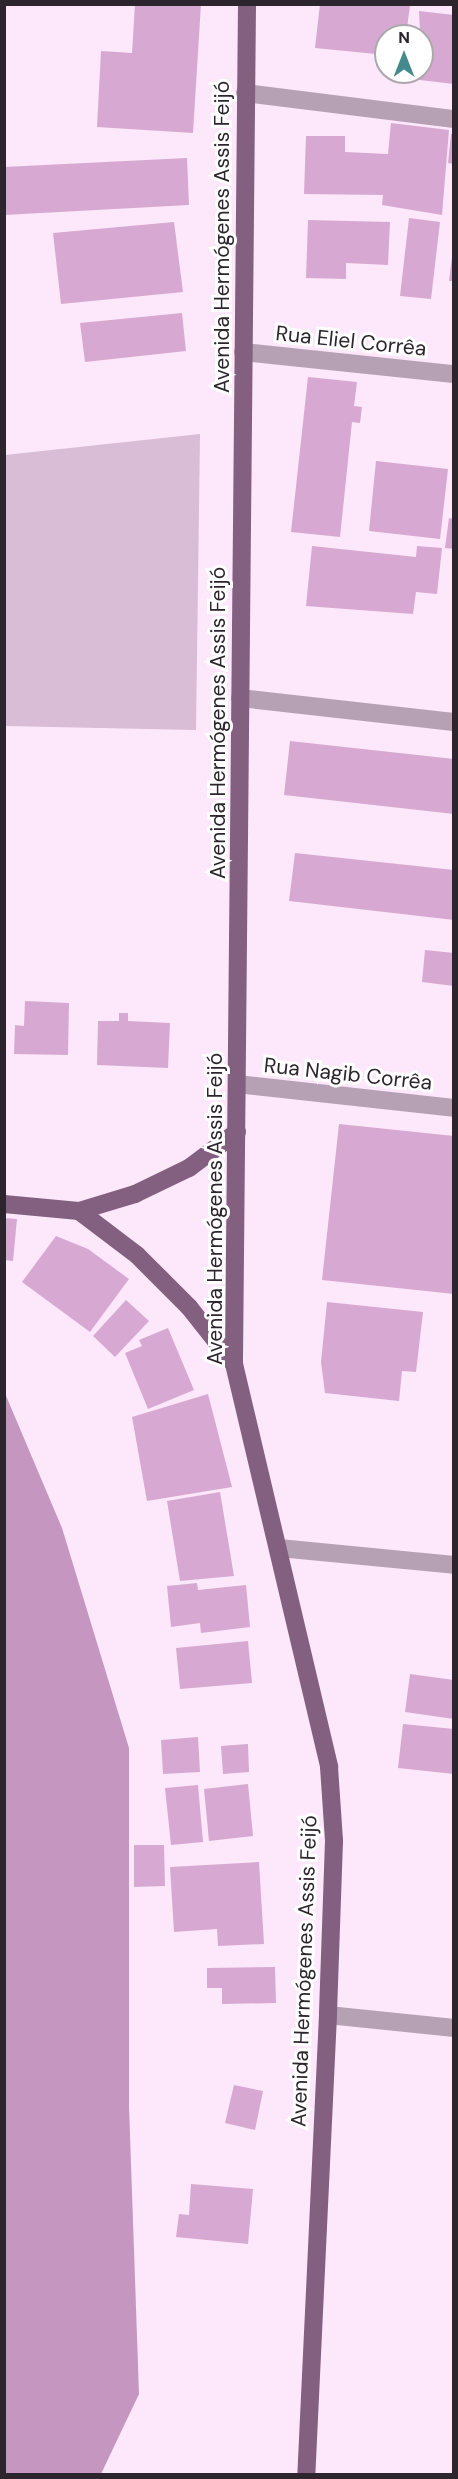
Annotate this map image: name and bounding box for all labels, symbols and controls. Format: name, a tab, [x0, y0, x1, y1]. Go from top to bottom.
north arrow	[374, 24, 434, 84]
text: N	[398, 27, 410, 48]
street label: Avenida Hermógenes Assis Feijó	[209, 81, 235, 393]
street label: Rua Eliel Corrêa	[274, 321, 428, 361]
street label: Avenida Hermógenes Assis Feijó	[205, 567, 231, 879]
street label: Avenida Hermógenes Assis Feijó	[202, 1053, 228, 1365]
street label: Rua Nagib Corrêa	[263, 1053, 433, 1095]
street label: Avenida Hermógenes Assis Feijó	[286, 1815, 322, 2127]

